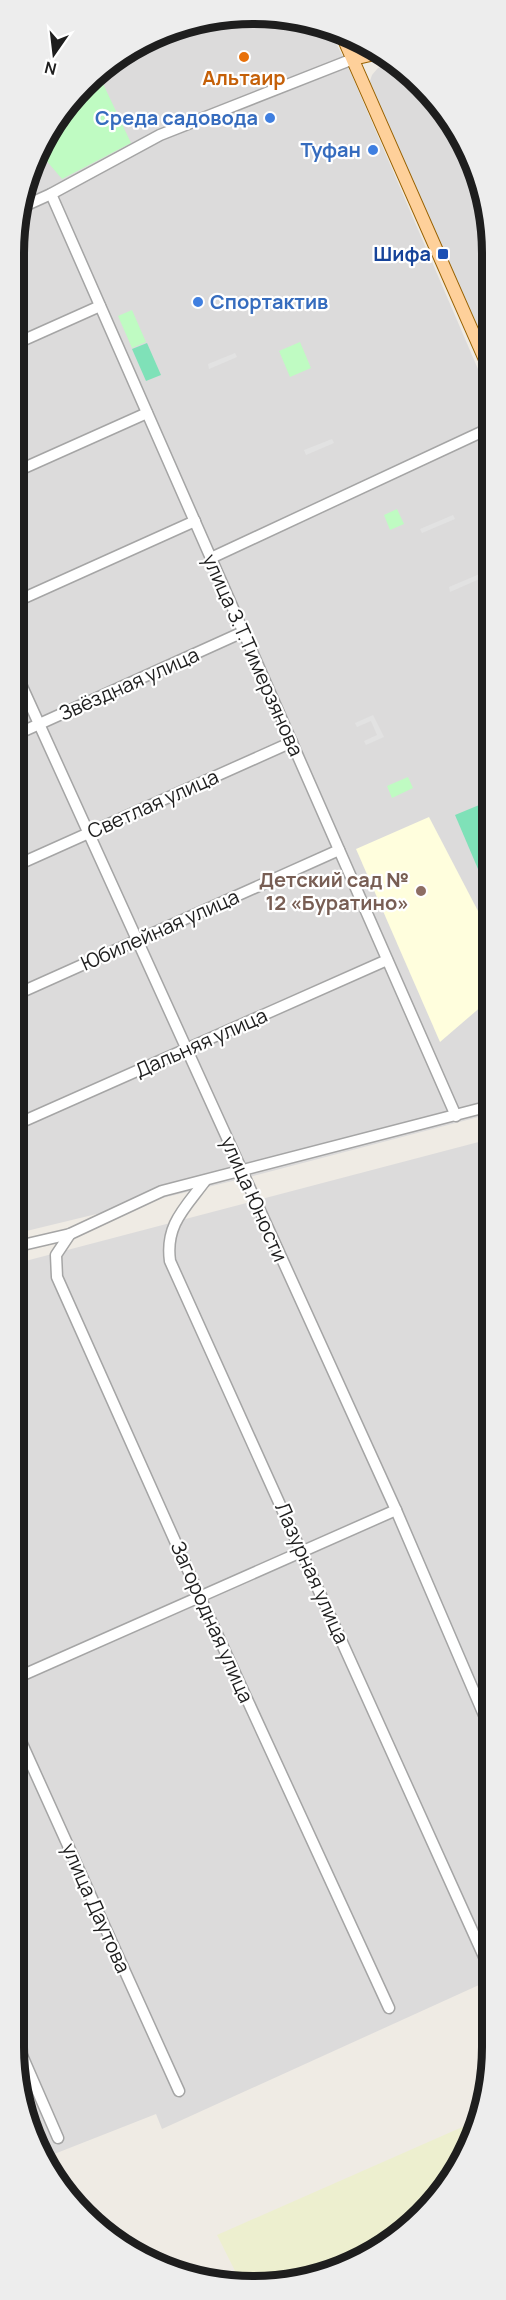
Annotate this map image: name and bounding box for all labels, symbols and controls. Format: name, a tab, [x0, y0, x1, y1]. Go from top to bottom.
north arrow	[24, 24, 84, 84]
marker: Альтаир	[237, 50, 251, 64]
text: N	[42, 56, 59, 81]
place label: Альтаир	[202, 64, 286, 91]
place label: Среда садовода	[95, 104, 258, 131]
marker: Среда садовода	[263, 111, 277, 125]
place label: Туфан	[300, 136, 361, 163]
marker: Туфан	[366, 143, 380, 157]
place label: Шифа	[373, 240, 431, 267]
marker: Шифа	[436, 247, 450, 261]
place label: Спортактив	[210, 288, 328, 315]
marker: Спортактив	[191, 295, 205, 309]
street label: улица З.Т.Тимерзянова	[197, 549, 310, 760]
street label: Звёздная улица	[55, 641, 203, 726]
street label: Светлая улица	[83, 763, 223, 844]
place label: Детский сад № 12 «Буратино»	[259, 866, 409, 916]
street label: Юбилейная улица	[76, 883, 243, 977]
marker: Детский сад № 12 «Буратино»	[414, 884, 428, 898]
street label: Дальняя улица	[130, 1001, 271, 1084]
street label: улица Юности	[215, 1132, 294, 1266]
street label: Лазурная улица	[269, 1498, 356, 1648]
street label: Загородная улица	[165, 1537, 260, 1707]
street label: улица Даутова	[56, 1838, 137, 1977]

